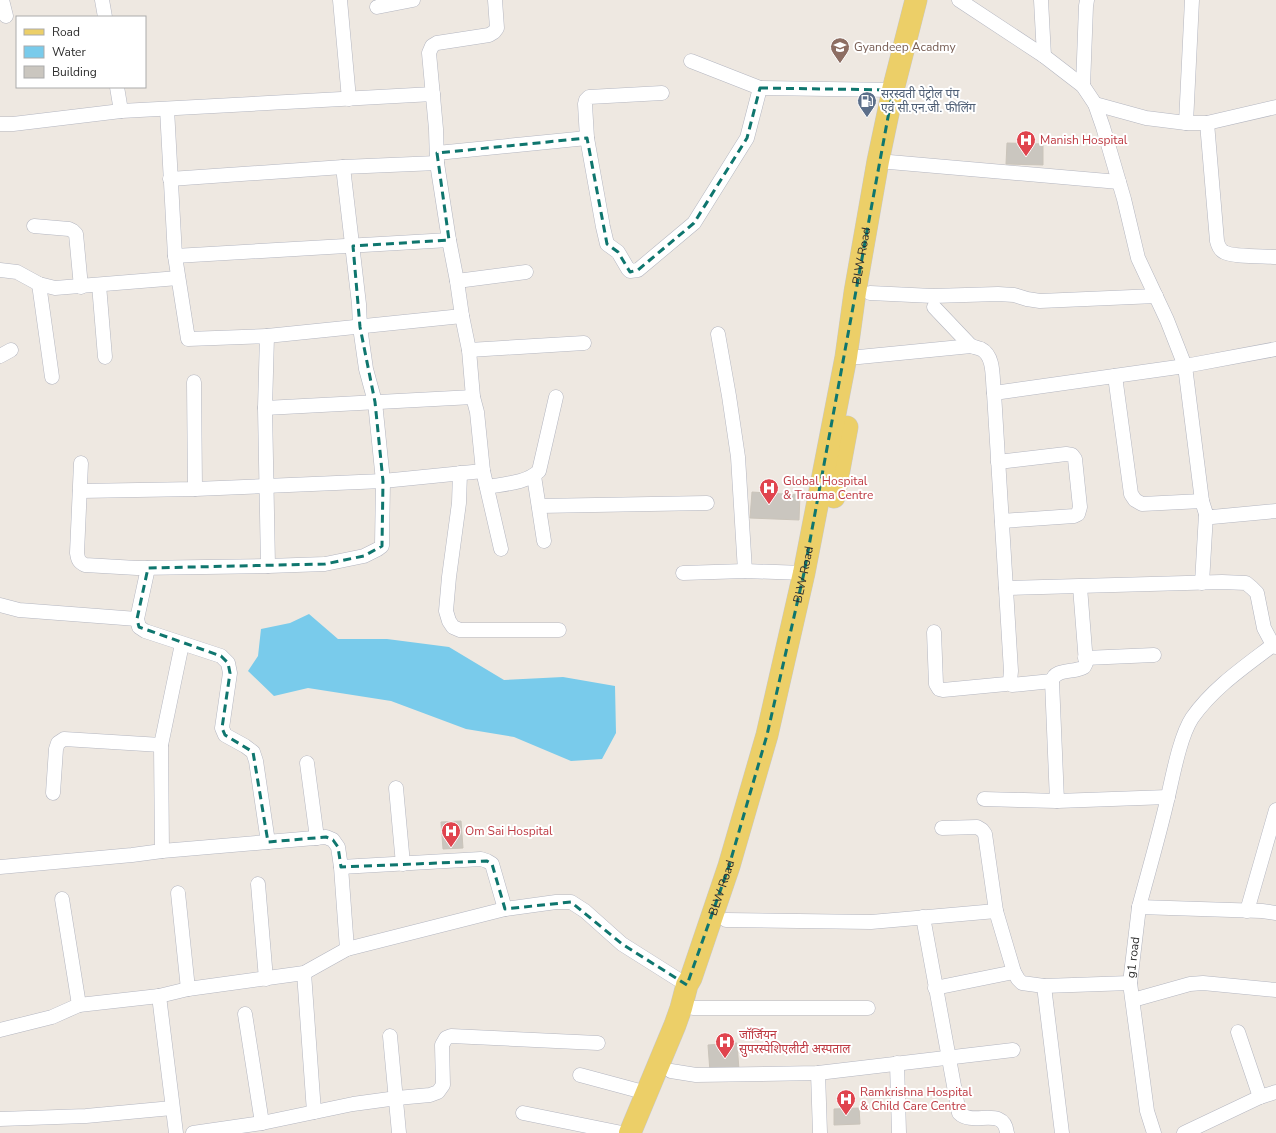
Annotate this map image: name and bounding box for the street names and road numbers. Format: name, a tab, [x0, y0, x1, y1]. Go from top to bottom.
street label: BLW Road	[848, 226, 874, 286]
street label: BLW Road	[789, 545, 817, 605]
street label: BLW Road	[705, 858, 738, 918]
street label: g1 road	[1123, 936, 1143, 979]

